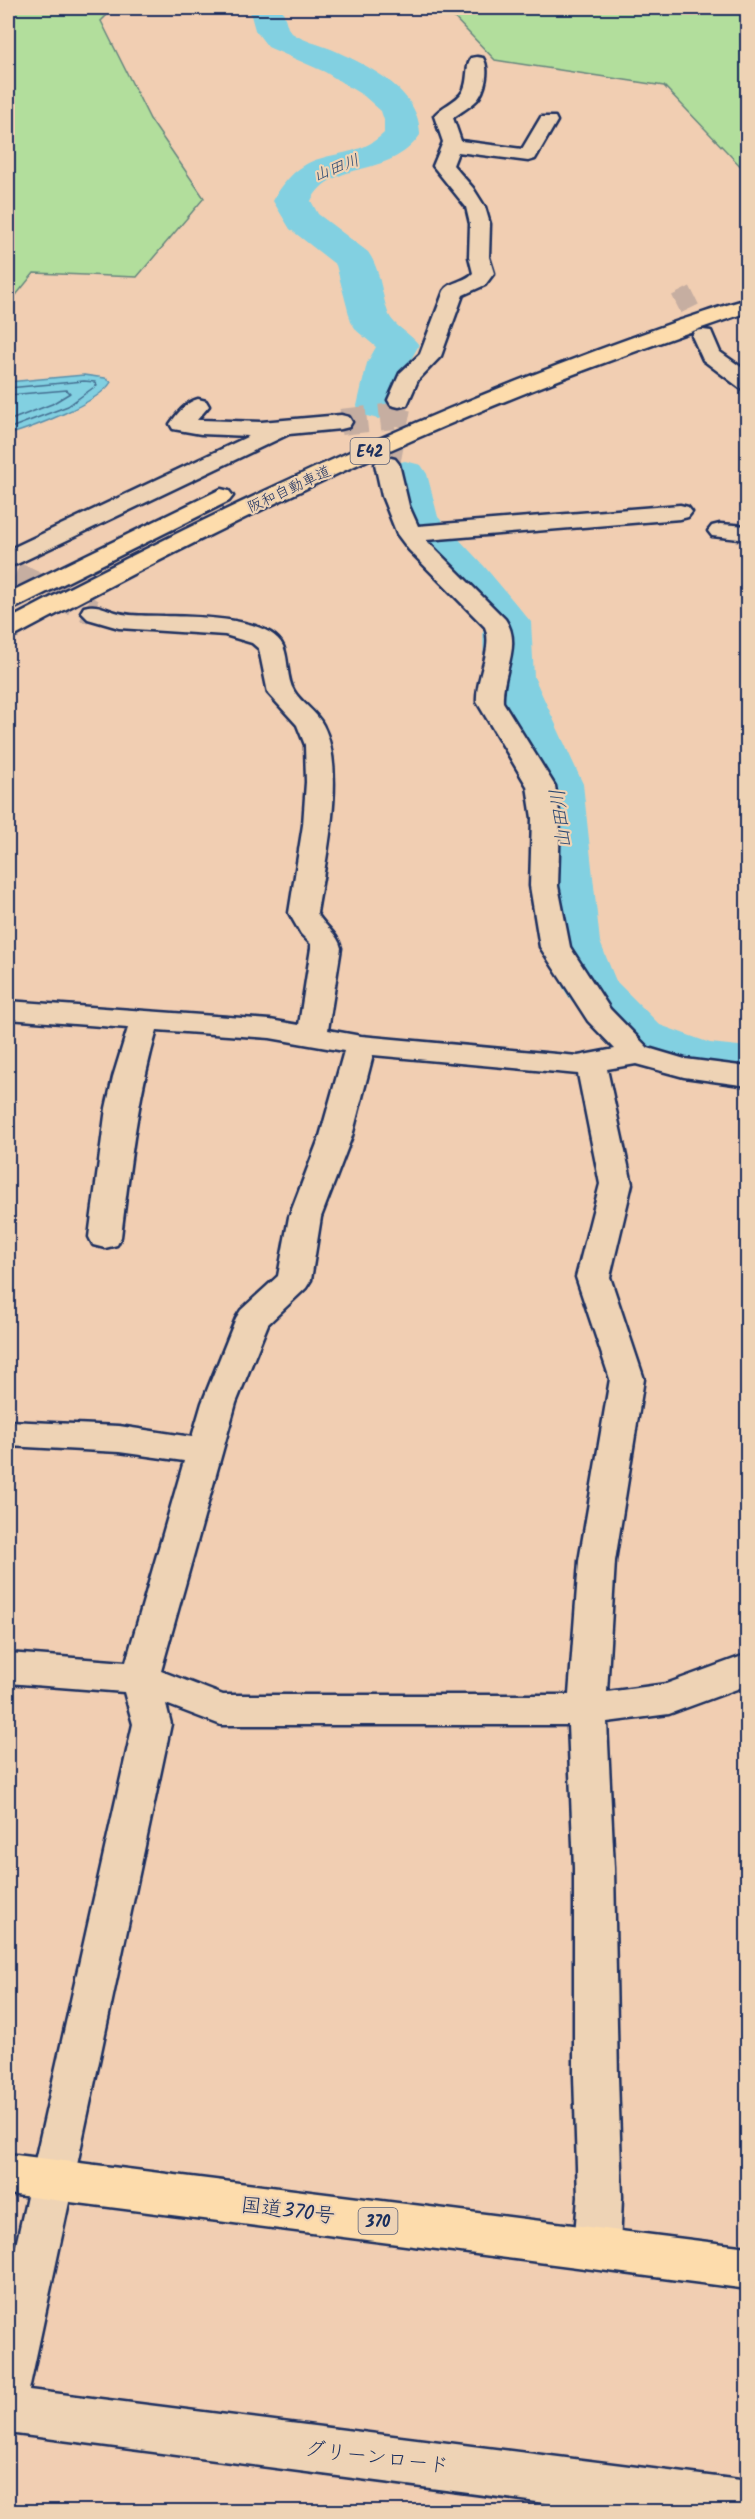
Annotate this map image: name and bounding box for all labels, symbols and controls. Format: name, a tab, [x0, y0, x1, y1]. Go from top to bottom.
water label: 山田川	[310, 148, 363, 189]
road number: E42	[350, 438, 389, 464]
street label: 阪和自動車道	[244, 460, 335, 520]
water label: 山田川	[542, 787, 582, 850]
street label: 国道370号	[239, 2189, 337, 2234]
road number: 370	[358, 2208, 398, 2234]
street label: グリーンロード	[302, 2433, 451, 2484]

